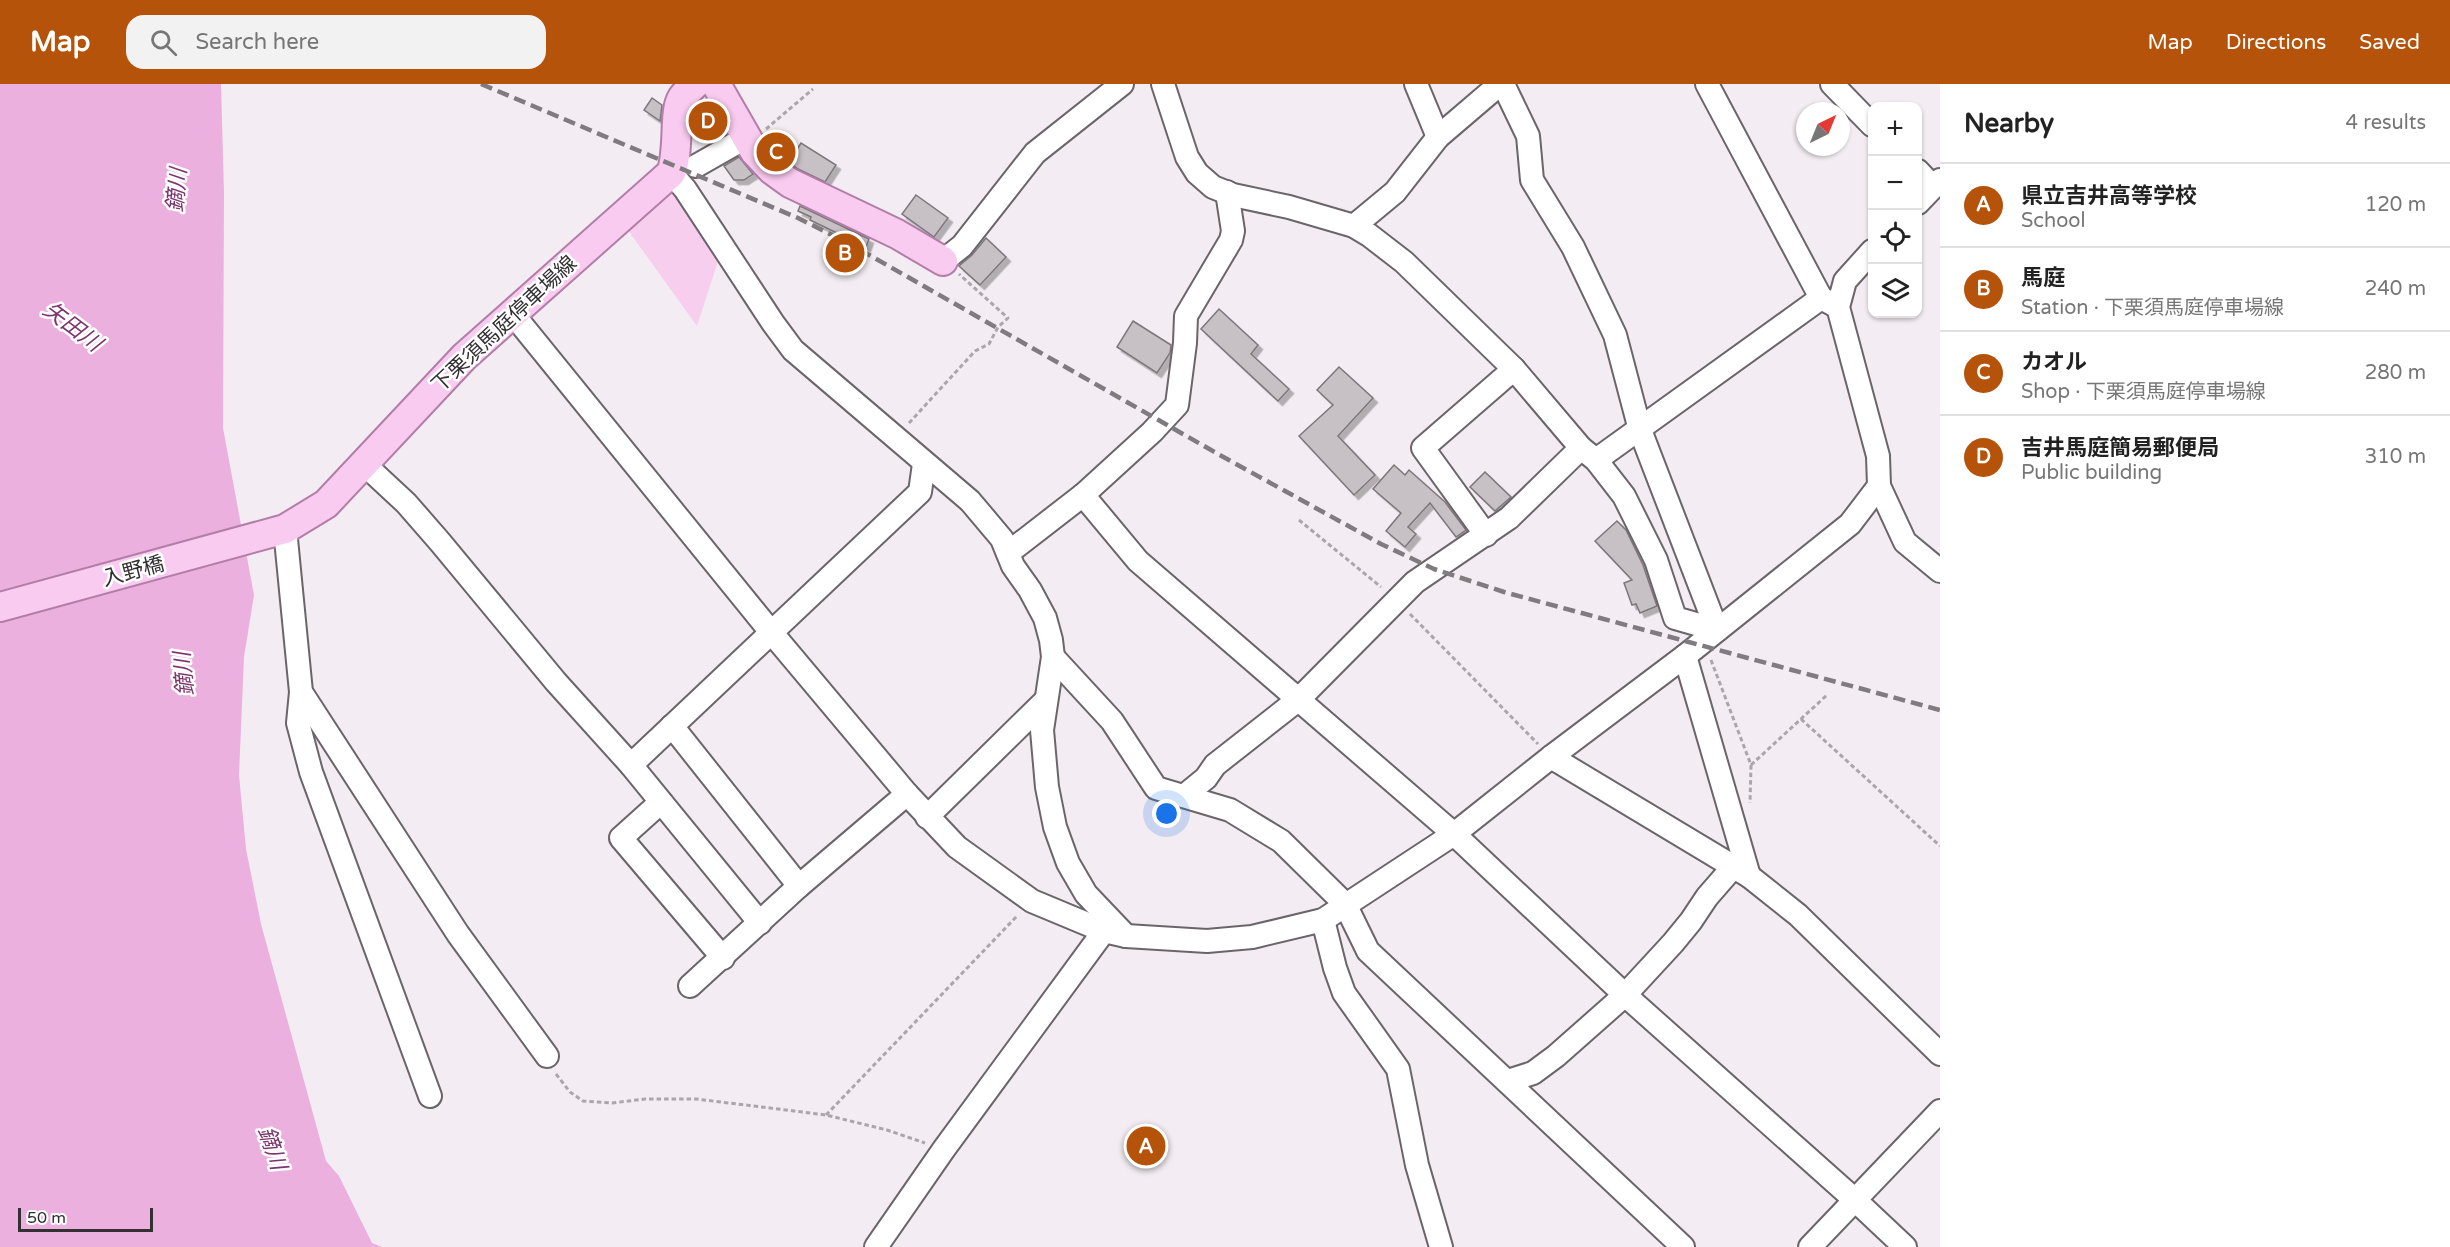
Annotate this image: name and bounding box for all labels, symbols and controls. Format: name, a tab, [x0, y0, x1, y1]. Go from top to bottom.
search box	[126, 15, 546, 69]
text: Map	[30, 25, 90, 59]
icon: search	[147, 26, 180, 59]
text: Search here	[195, 29, 319, 55]
text: Map	[2147, 30, 2193, 55]
text: Directions	[2226, 30, 2326, 55]
text: Saved	[2359, 30, 2420, 55]
pin: D	[688, 99, 728, 144]
north arrow	[1796, 102, 1850, 156]
map controls	[1868, 102, 1922, 318]
button: +	[1868, 102, 1922, 156]
text: Nearby	[1964, 108, 2054, 139]
text: 4 results	[2346, 111, 2426, 135]
pin: C	[756, 130, 796, 174]
button: −	[1868, 156, 1922, 210]
water label: 鏑川	[162, 165, 192, 213]
text: 県立吉井高等学校	[2021, 183, 2197, 209]
text: A	[1976, 193, 1991, 217]
text: 120 m	[2365, 193, 2426, 217]
text: School	[2021, 209, 2085, 233]
button: locate	[1868, 210, 1922, 264]
pin: B	[826, 230, 864, 276]
street label: 下栗須馬庭停車場線	[427, 251, 582, 398]
button: layers	[1868, 264, 1922, 318]
text: 馬庭	[2021, 265, 2065, 291]
text: B	[1977, 277, 1990, 301]
text: 240 m	[2365, 277, 2426, 301]
text: Station · 下栗須馬庭停車場線	[2021, 296, 2284, 320]
water label: 矢田川	[38, 297, 108, 358]
text: カオル	[2021, 349, 2087, 375]
text: C	[1977, 361, 1990, 385]
text: 280 m	[2365, 361, 2426, 385]
text: Shop · 下栗須馬庭停車場線	[2021, 380, 2266, 404]
text: 吉井馬庭簡易郵便局	[2021, 435, 2219, 461]
text: D	[1976, 445, 1991, 469]
text: 310 m	[2365, 445, 2426, 469]
text: Public building	[2021, 461, 2162, 485]
street label: 入野橋	[99, 551, 167, 592]
water label: 鏑川	[169, 649, 199, 697]
your location	[1152, 799, 1181, 828]
water label: 鏑川	[253, 1123, 292, 1175]
pin: A	[1126, 1124, 1166, 1168]
scale bar	[18, 1205, 153, 1232]
text: 50 m	[27, 1208, 66, 1228]

